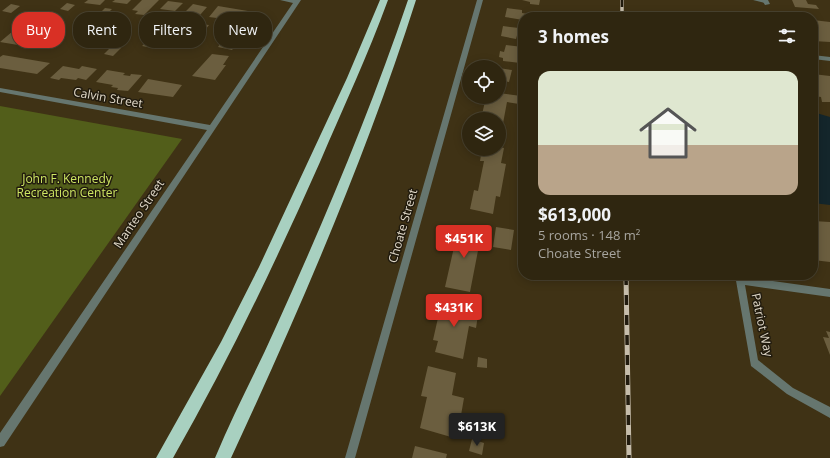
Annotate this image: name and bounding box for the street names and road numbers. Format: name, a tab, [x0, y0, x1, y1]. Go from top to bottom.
street label: Calvin Street	[72, 83, 144, 112]
street label: Manteo Street	[109, 176, 168, 252]
street label: Choate Street	[384, 187, 421, 265]
street label: Patriot Way	[747, 292, 778, 359]

